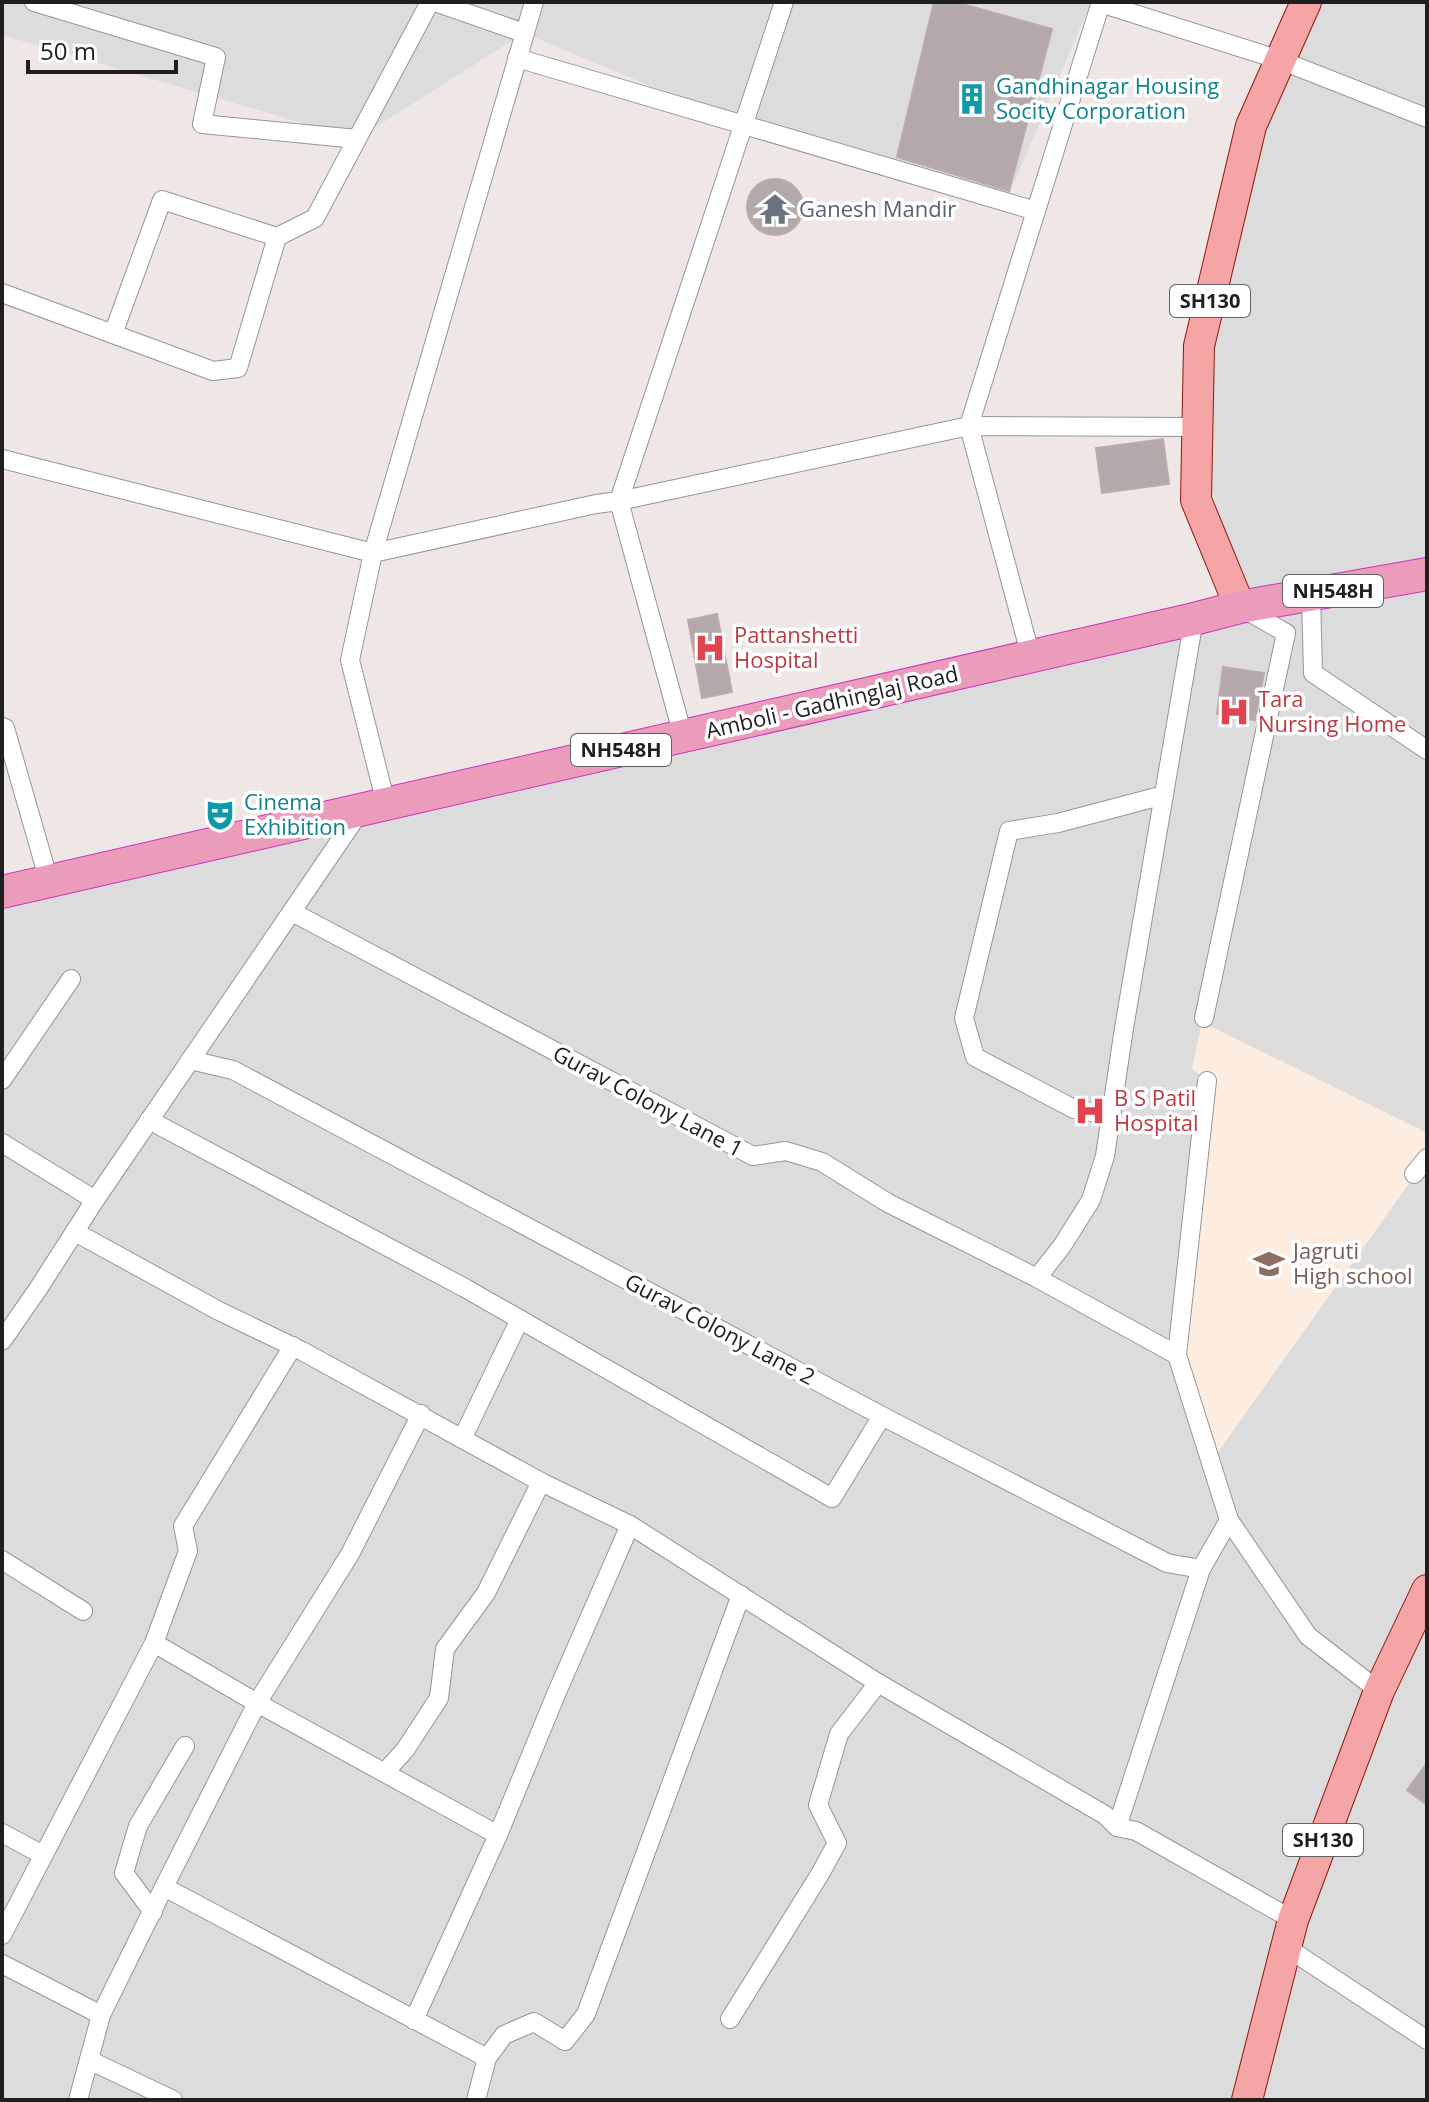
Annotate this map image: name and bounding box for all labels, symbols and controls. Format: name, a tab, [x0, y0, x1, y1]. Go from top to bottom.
scale bar	[28, 24, 176, 74]
text: 50 m	[40, 34, 96, 67]
place label: Gandhinagar Housing Socity Corporation	[996, 70, 1219, 125]
building icon: Gandhinagar Housing Socity Corporation	[955, 82, 989, 116]
temple icon: Ganesh Mandir	[758, 192, 792, 226]
place label: Ganesh Mandir	[799, 193, 956, 223]
road number: SH130	[1170, 285, 1250, 317]
road number: NH548H	[1283, 575, 1383, 607]
place label: Pattanshetti Hospital	[734, 619, 858, 674]
hospital icon: Pattanshetti Hospital	[693, 631, 727, 665]
street label: Amboli - Gadhinglaj Road	[703, 657, 961, 745]
place label: Tara Nursing Home	[1258, 683, 1406, 738]
hospital icon: Tara Nursing Home	[1217, 695, 1251, 729]
road number: NH548H	[571, 734, 671, 766]
place label: Cinema Exhibition	[244, 786, 346, 841]
theatre icon: Cinema Exhibition	[203, 798, 237, 832]
street label: Gurav Colony Lane 1	[548, 1037, 749, 1163]
place label: B S Patil Hospital	[1114, 1082, 1199, 1137]
hospital icon: B S Patil Hospital	[1073, 1094, 1107, 1128]
place label: Jagruti High school	[1291, 1235, 1412, 1290]
school or university icon: Jagruti High school	[1252, 1247, 1286, 1281]
street label: Gurav Colony Lane 2	[620, 1265, 821, 1391]
road number: SH130	[1283, 1824, 1363, 1856]

